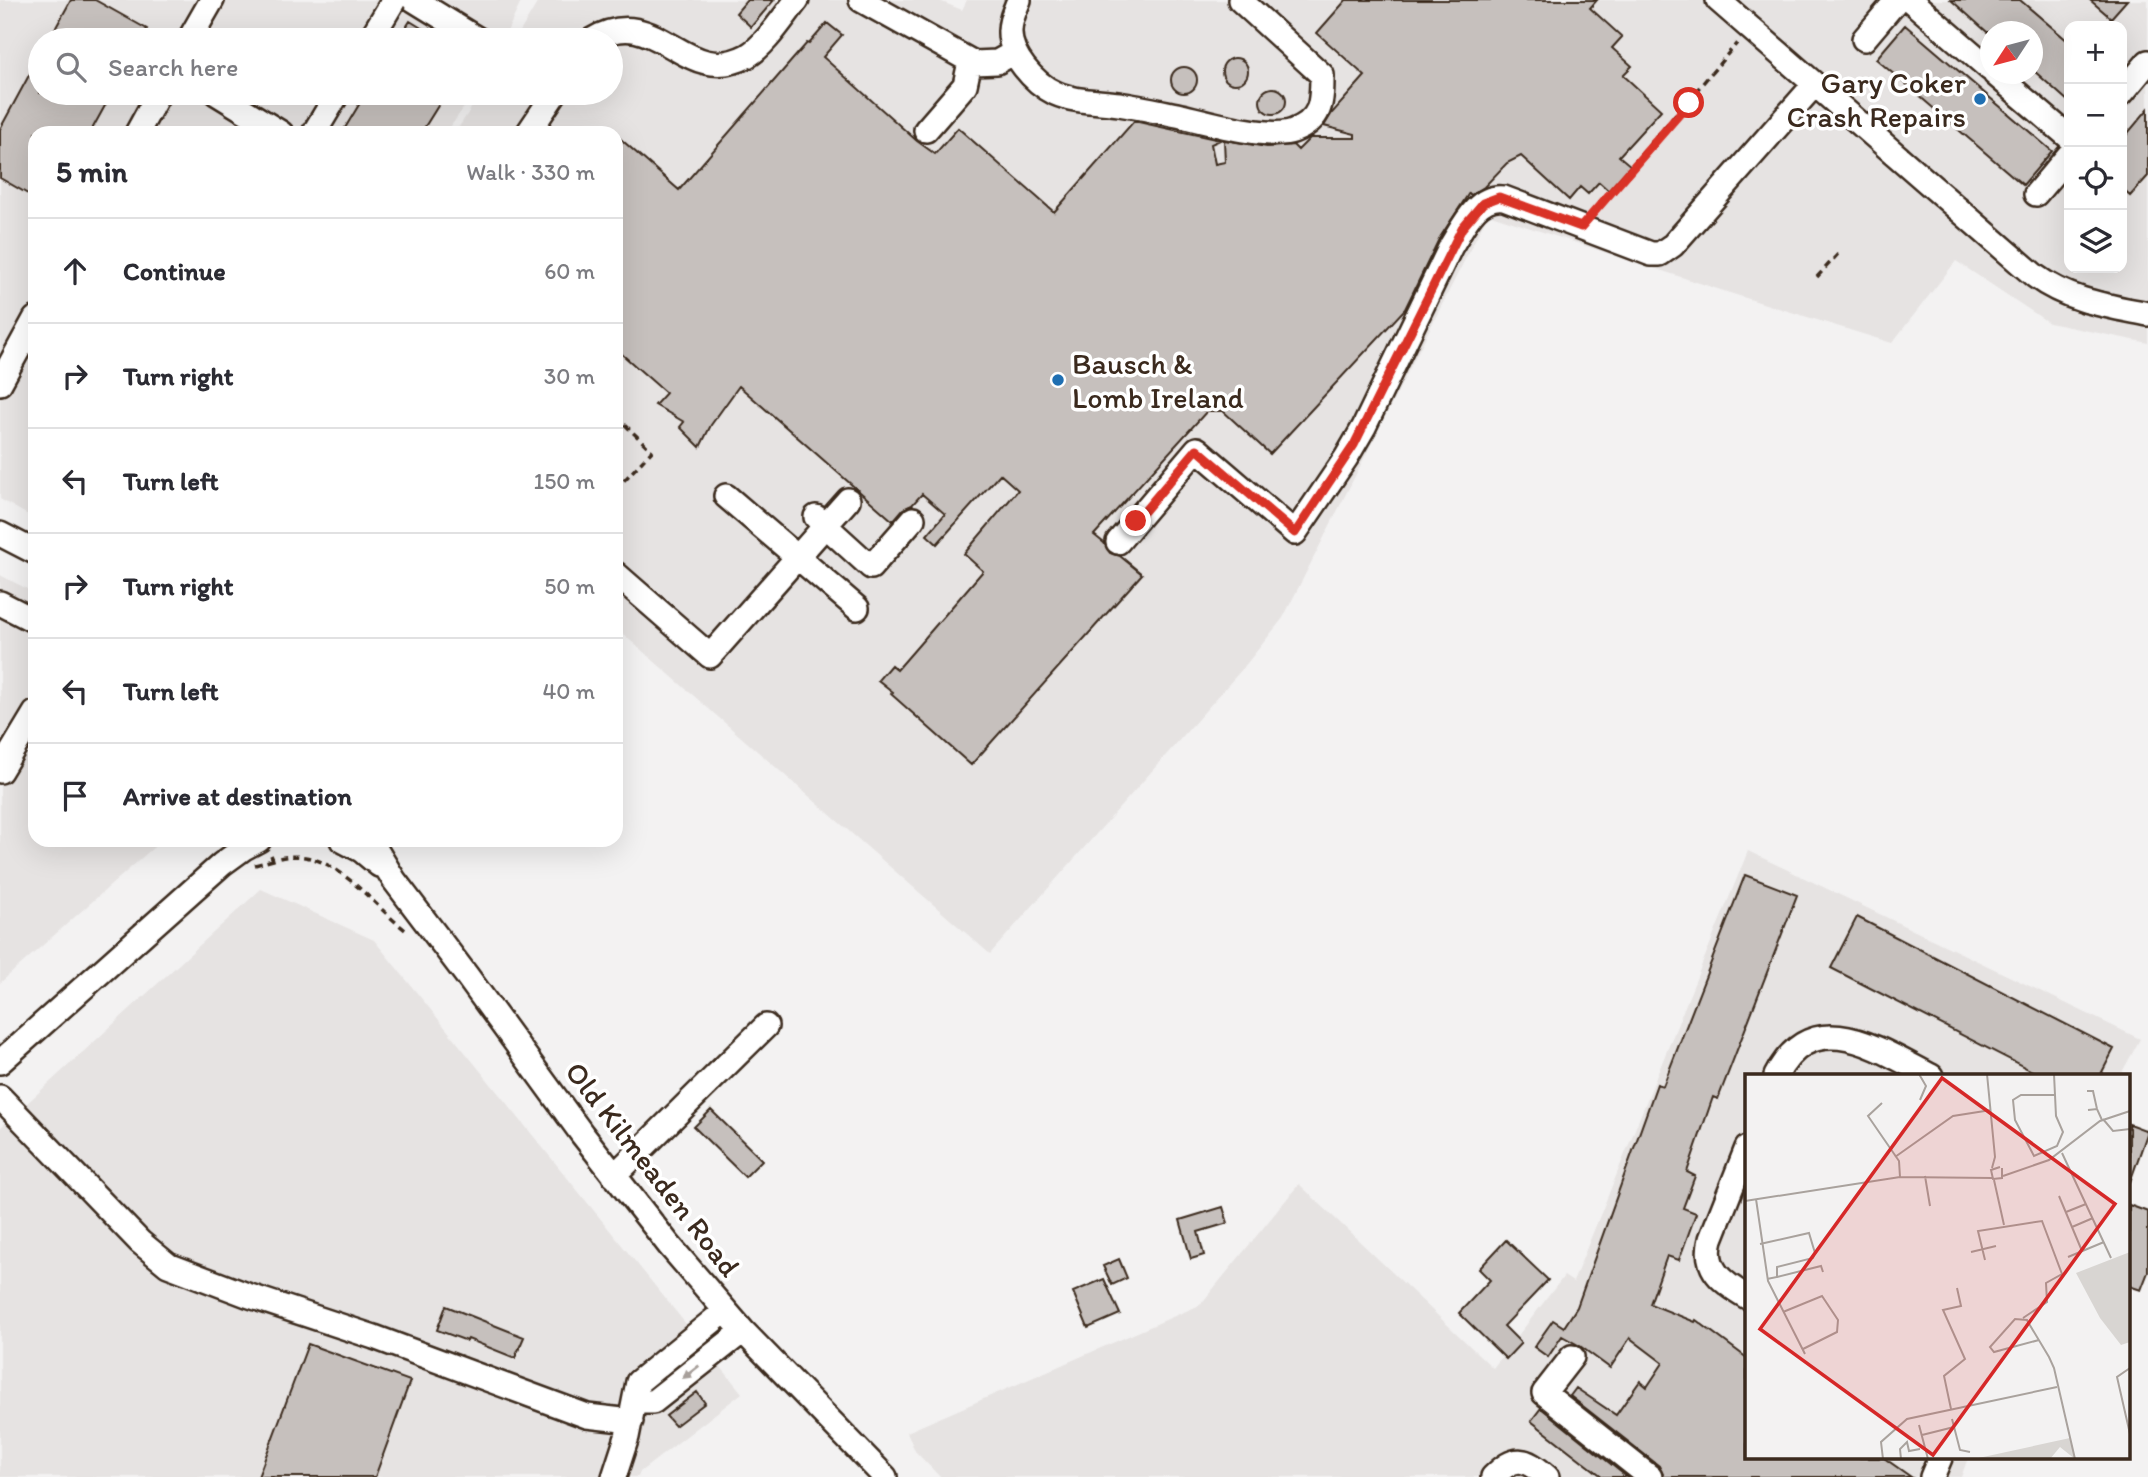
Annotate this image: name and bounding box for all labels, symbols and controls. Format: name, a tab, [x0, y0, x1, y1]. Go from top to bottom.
north arrow	[1980, 21, 2043, 84]
map controls	[2064, 21, 2127, 273]
button: +	[2064, 21, 2127, 84]
search box	[28, 28, 623, 105]
icon: search	[52, 48, 90, 86]
text: Search here	[108, 51, 238, 83]
place label: Gary Coker Crash Repairs	[1787, 64, 1966, 135]
button: −	[2064, 84, 2127, 147]
route start	[1673, 87, 1704, 118]
marker: Gary Coker Crash Repairs	[1972, 91, 1988, 107]
button: locate	[2064, 147, 2127, 210]
text: 5 min	[56, 153, 127, 190]
text: Walk · 330 m	[466, 158, 595, 186]
button: layers	[2064, 210, 2127, 273]
icon: ahead	[56, 252, 94, 290]
text: Continue	[123, 255, 226, 287]
text: 60 m	[544, 257, 595, 285]
place label: Bausch & Lomb Ireland	[1072, 345, 1244, 416]
icon: right	[56, 357, 94, 395]
text: Turn right	[123, 360, 234, 392]
text: 30 m	[544, 362, 595, 390]
marker: Bausch & Lomb Ireland	[1050, 372, 1066, 388]
icon: left	[56, 462, 94, 500]
text: Turn left	[123, 465, 219, 497]
text: 150 m	[534, 467, 595, 495]
route end	[1120, 505, 1151, 536]
icon: right	[56, 567, 94, 605]
text: Turn right	[123, 570, 234, 602]
text: 50 m	[544, 572, 595, 600]
icon: left	[56, 672, 94, 710]
text: Turn left	[123, 675, 219, 707]
text: 40 m	[542, 677, 595, 705]
icon: arrive	[56, 777, 94, 815]
text: Arrive at destination	[123, 780, 352, 812]
street label: Old Kilmeaden Road	[557, 1054, 749, 1284]
inset map	[1745, 1074, 2130, 1460]
one-way arrow	[682, 1365, 700, 1380]

